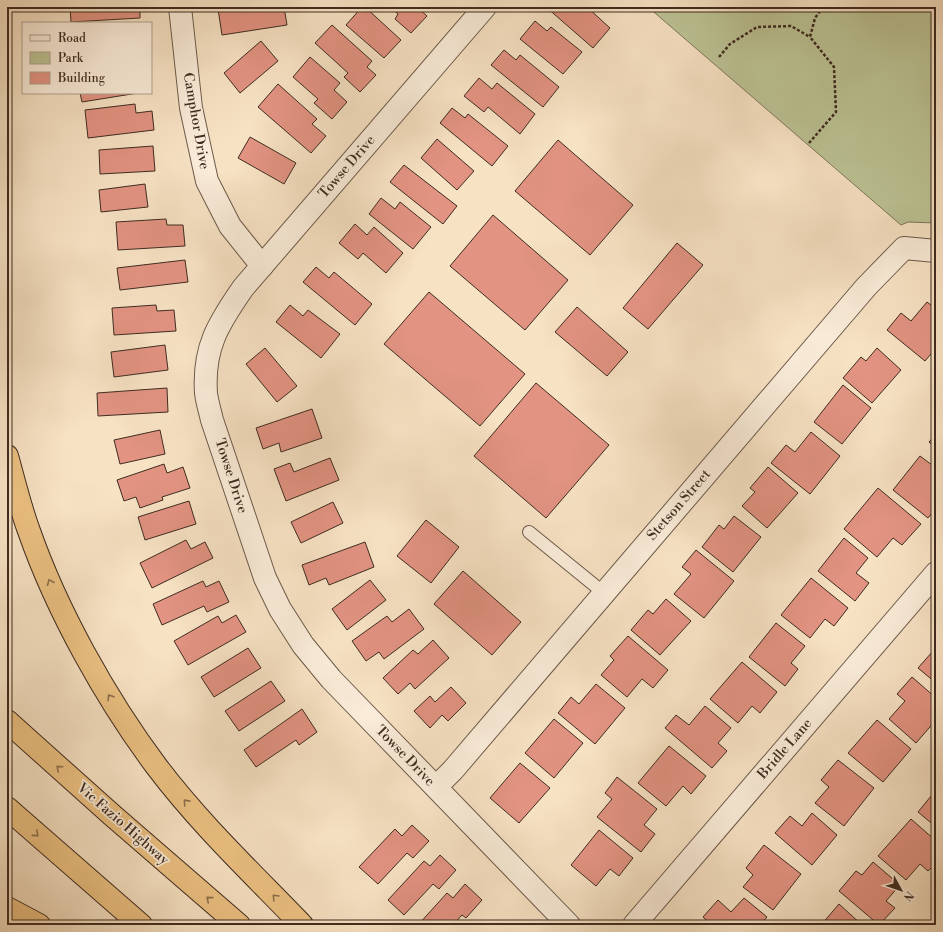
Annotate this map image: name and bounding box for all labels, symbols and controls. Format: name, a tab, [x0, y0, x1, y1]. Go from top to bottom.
legend	[22, 22, 152, 94]
text: Road	[58, 31, 86, 46]
text: Park	[58, 51, 84, 66]
text: Building	[57, 71, 106, 86]
street label: Camphor Drive	[179, 71, 213, 171]
street label: Towse Drive	[315, 132, 379, 202]
street label: Towse Drive	[210, 436, 252, 516]
street label: Stetson Street	[643, 466, 715, 544]
one-way arrow	[46, 578, 54, 585]
one-way arrow	[108, 694, 115, 701]
street label: Bridle Lane	[753, 715, 816, 784]
street label: Towse Drive	[372, 722, 438, 790]
one-way arrow	[56, 765, 64, 772]
street label: Vic Fazio Highway	[73, 778, 173, 869]
one-way arrow	[183, 799, 190, 807]
one-way arrow	[32, 829, 39, 836]
north arrow	[881, 870, 921, 910]
text: N	[900, 888, 916, 904]
one-way arrow	[272, 894, 280, 902]
one-way arrow	[207, 897, 214, 904]

